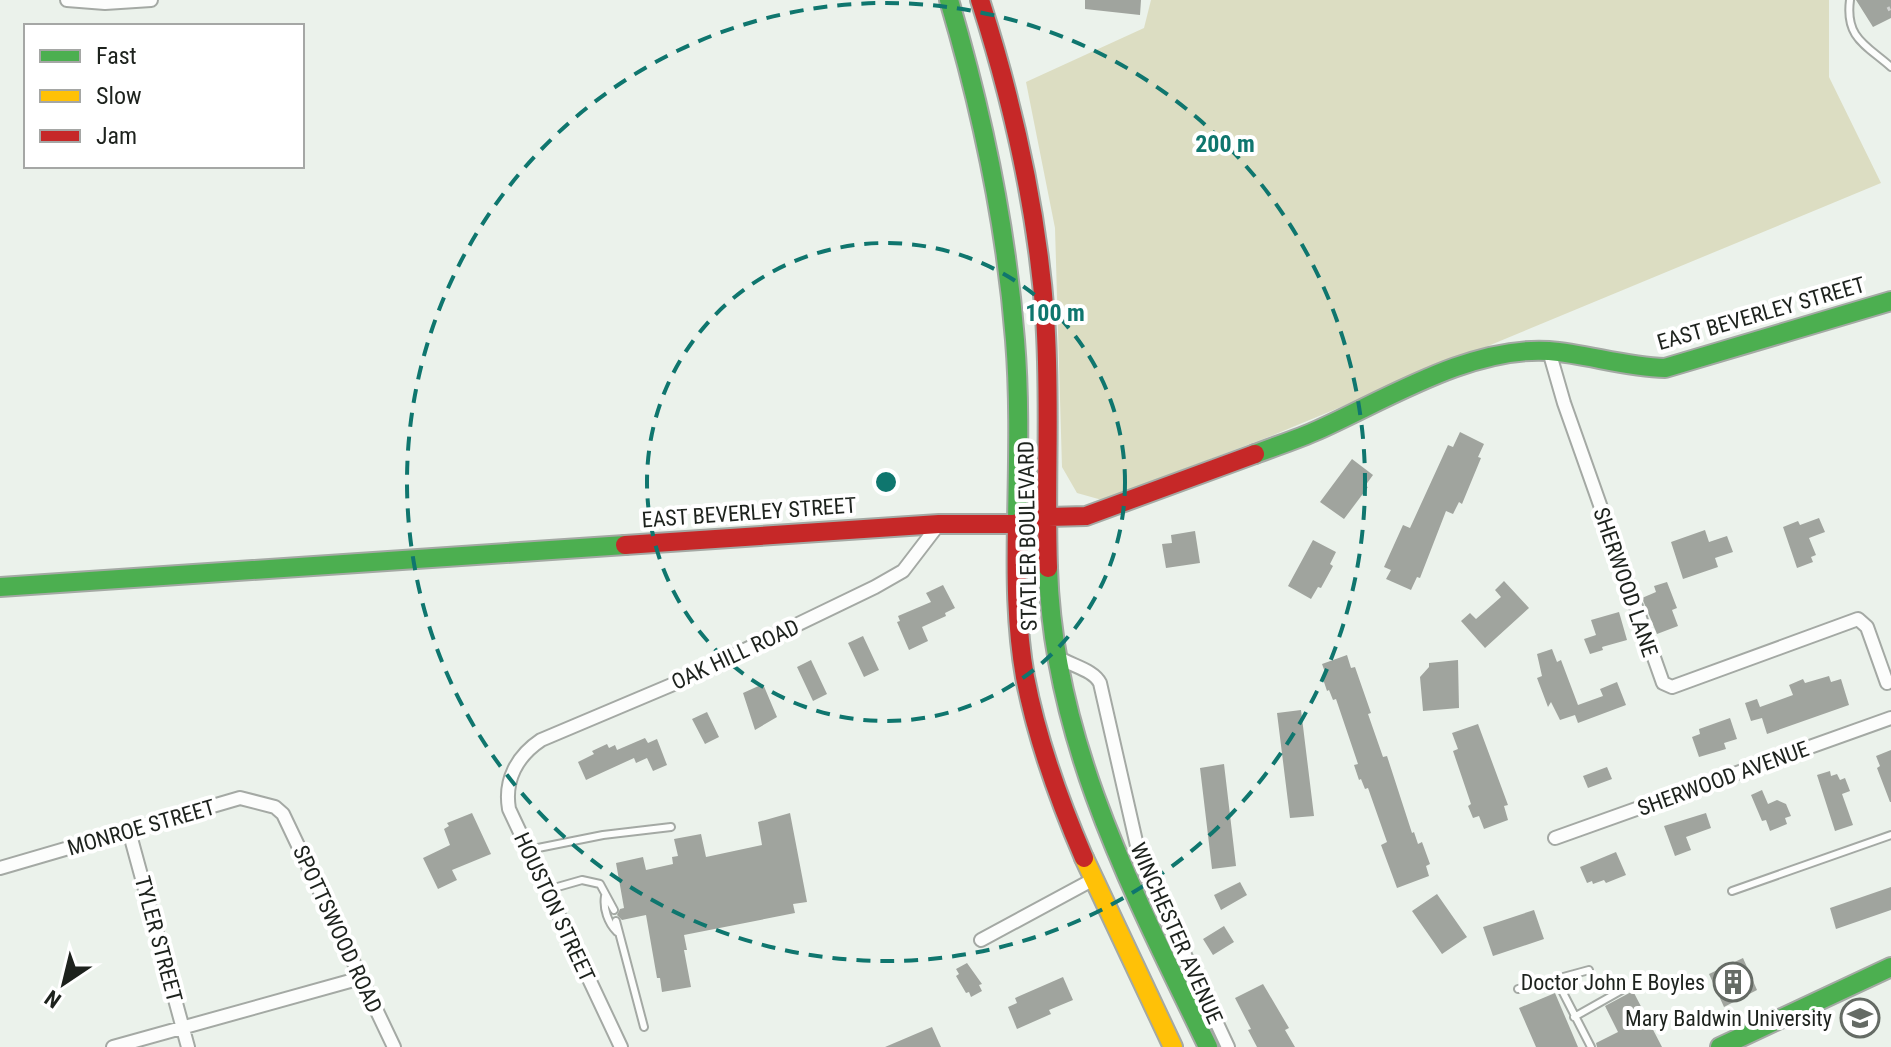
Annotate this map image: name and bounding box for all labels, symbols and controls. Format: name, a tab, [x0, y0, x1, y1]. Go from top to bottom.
legend	[24, 24, 304, 168]
text: Fast	[96, 42, 137, 70]
text: Slow	[96, 82, 142, 110]
text: Jam	[96, 122, 137, 150]
text: 200 m	[1195, 130, 1255, 158]
street label: EAST BEVERLEY STREET	[1654, 272, 1868, 355]
text: 100 m	[1025, 299, 1085, 327]
street label: STATLER BOULEVARD	[1013, 441, 1042, 631]
centre of rings	[872, 468, 900, 496]
street label: EAST BEVERLEY STREET	[641, 493, 857, 532]
street label: SHERWOOD LANE	[1588, 504, 1663, 660]
street label: OAK HILL ROAD	[667, 614, 803, 695]
street label: SHERWOOD AVENUE	[1634, 736, 1812, 821]
street label: MONROE STREET	[64, 794, 218, 861]
street label: HOUSTON STREET	[509, 829, 600, 986]
street label: WINCHESTER AVENUE	[1125, 839, 1228, 1028]
street label: SPOTTSWOOD ROAD	[288, 842, 387, 1017]
street label: TYLER STREET	[130, 873, 187, 1005]
north arrow	[24, 943, 104, 1023]
building icon: Doctor John E Boyles	[1712, 961, 1754, 1003]
place label: Doctor John E Boyles	[1521, 970, 1705, 995]
text: N	[40, 985, 66, 1013]
school or university icon: Mary Baldwin University	[1839, 997, 1881, 1039]
place label: Mary Baldwin University	[1625, 1006, 1832, 1031]

